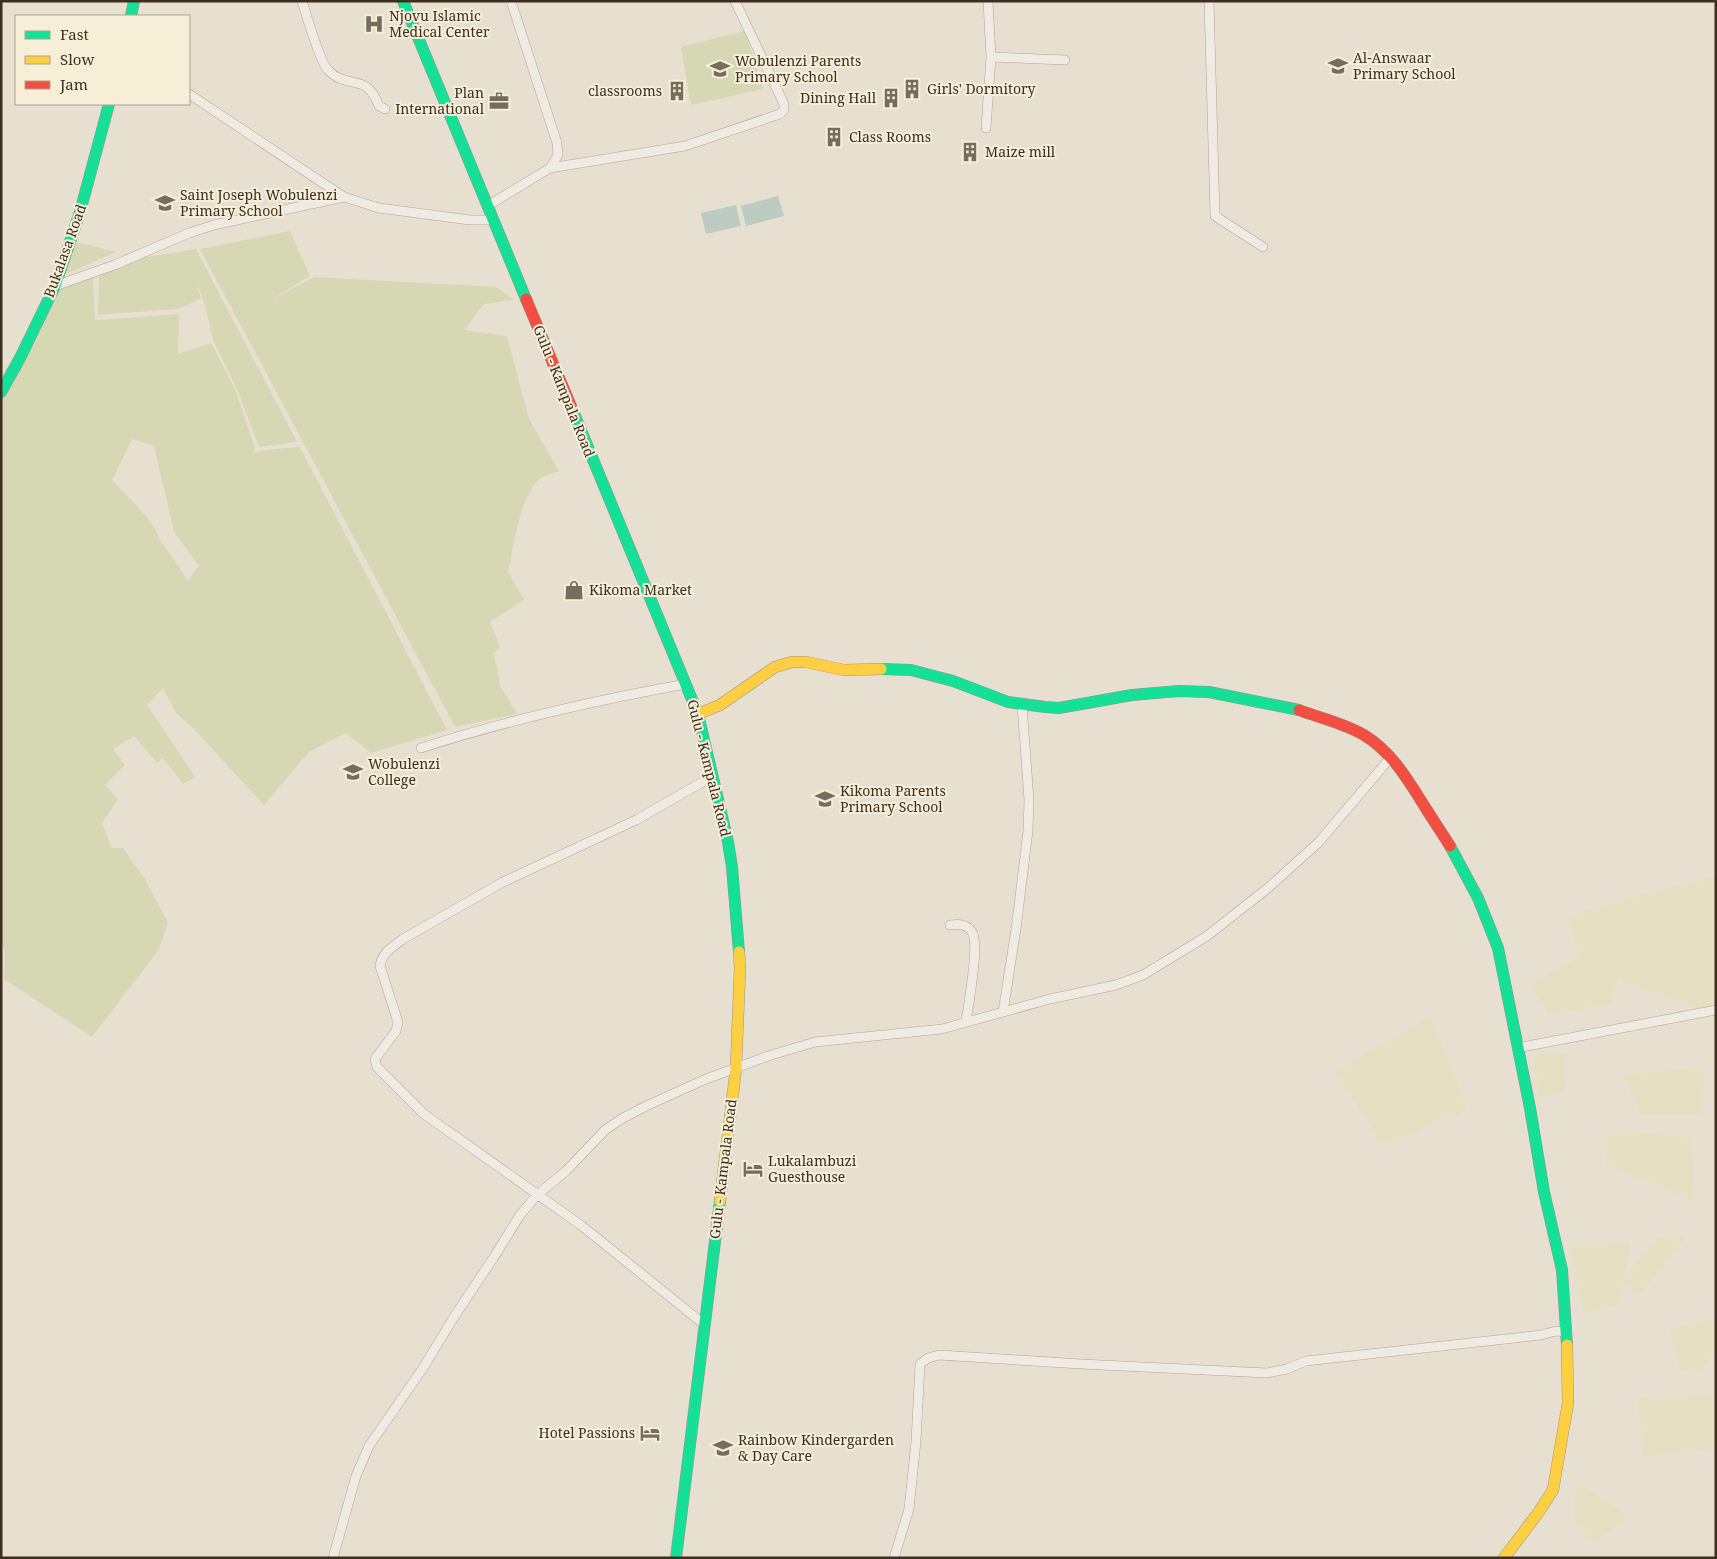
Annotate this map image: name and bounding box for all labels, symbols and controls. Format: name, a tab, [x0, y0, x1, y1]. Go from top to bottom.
place label: Njovu Islamic Medical Center	[389, 6, 490, 41]
hospital icon: Njovu Islamic Medical Center	[363, 13, 385, 35]
legend	[15, 15, 190, 105]
text: Fast	[60, 24, 89, 44]
place label: Al-Answaar Primary School	[1353, 48, 1456, 83]
text: Slow	[60, 49, 94, 69]
place label: Wobulenzi Parents Primary School	[735, 51, 861, 86]
school or university icon: Al-Answaar Primary School	[1327, 55, 1349, 77]
school or university icon: Wobulenzi Parents Primary School	[709, 58, 731, 80]
text: Jam	[59, 74, 88, 94]
building icon: Girls' Dormitory	[901, 78, 923, 100]
place label: Girls' Dormitory	[927, 79, 1036, 98]
building icon: classrooms	[666, 80, 688, 102]
place label: classrooms	[588, 81, 662, 100]
place label: Plan International	[395, 83, 485, 118]
building icon: Dining Hall	[880, 87, 902, 109]
place label: Dining Hall	[800, 88, 877, 107]
office icon: Plan International	[488, 90, 510, 112]
building icon: Class Rooms	[823, 126, 845, 148]
place label: Class Rooms	[849, 127, 931, 146]
building icon: Maize mill	[959, 141, 981, 163]
place label: Maize mill	[985, 142, 1056, 161]
place label: Saint Joseph Wobulenzi Primary School	[180, 185, 338, 220]
school or university icon: Saint Joseph Wobulenzi Primary School	[154, 192, 176, 214]
street label: Bukalasa Road	[39, 201, 90, 300]
street label: Gulu - Kampala Road	[529, 322, 600, 460]
shop icon: Kikoma Market	[563, 579, 585, 601]
place label: Kikoma Market	[589, 580, 692, 599]
street label: Gulu - Kampala Road	[683, 697, 736, 839]
place label: Wobulenzi College	[368, 754, 440, 789]
school or university icon: Wobulenzi College	[342, 761, 364, 783]
place label: Kikoma Parents Primary School	[840, 781, 946, 816]
school or university icon: Kikoma Parents Primary School	[814, 788, 836, 810]
street label: Gulu - Kampala Road	[704, 1098, 741, 1240]
place label: Lukalambuzi Guesthouse	[768, 1151, 857, 1186]
hotel icon: Lukalambuzi Guesthouse	[742, 1158, 764, 1180]
hotel icon: Hotel Passions	[639, 1422, 661, 1444]
place label: Hotel Passions	[539, 1423, 635, 1442]
place label: Rainbow Kindergarden & Day Care	[738, 1430, 894, 1465]
school or university icon: Rainbow Kindergarden & Day Care	[712, 1437, 734, 1459]

